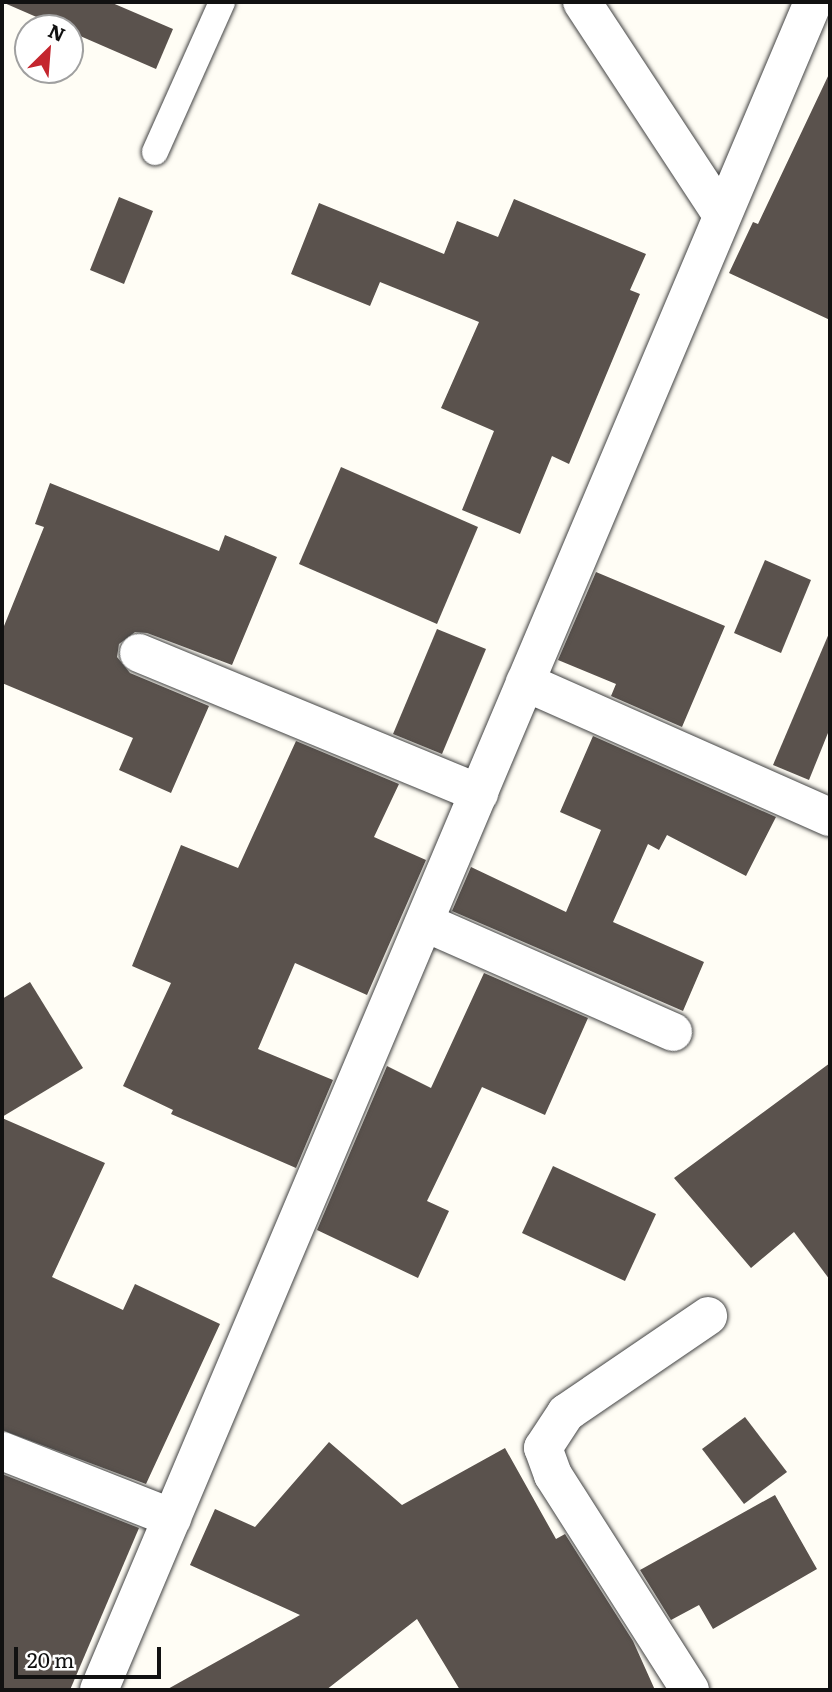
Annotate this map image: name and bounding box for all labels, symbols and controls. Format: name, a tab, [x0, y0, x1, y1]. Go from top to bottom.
north arrow	[14, 14, 84, 84]
text: N	[44, 16, 70, 48]
scale bar	[18, 1632, 164, 1676]
text: 20 m	[27, 1643, 74, 1674]

